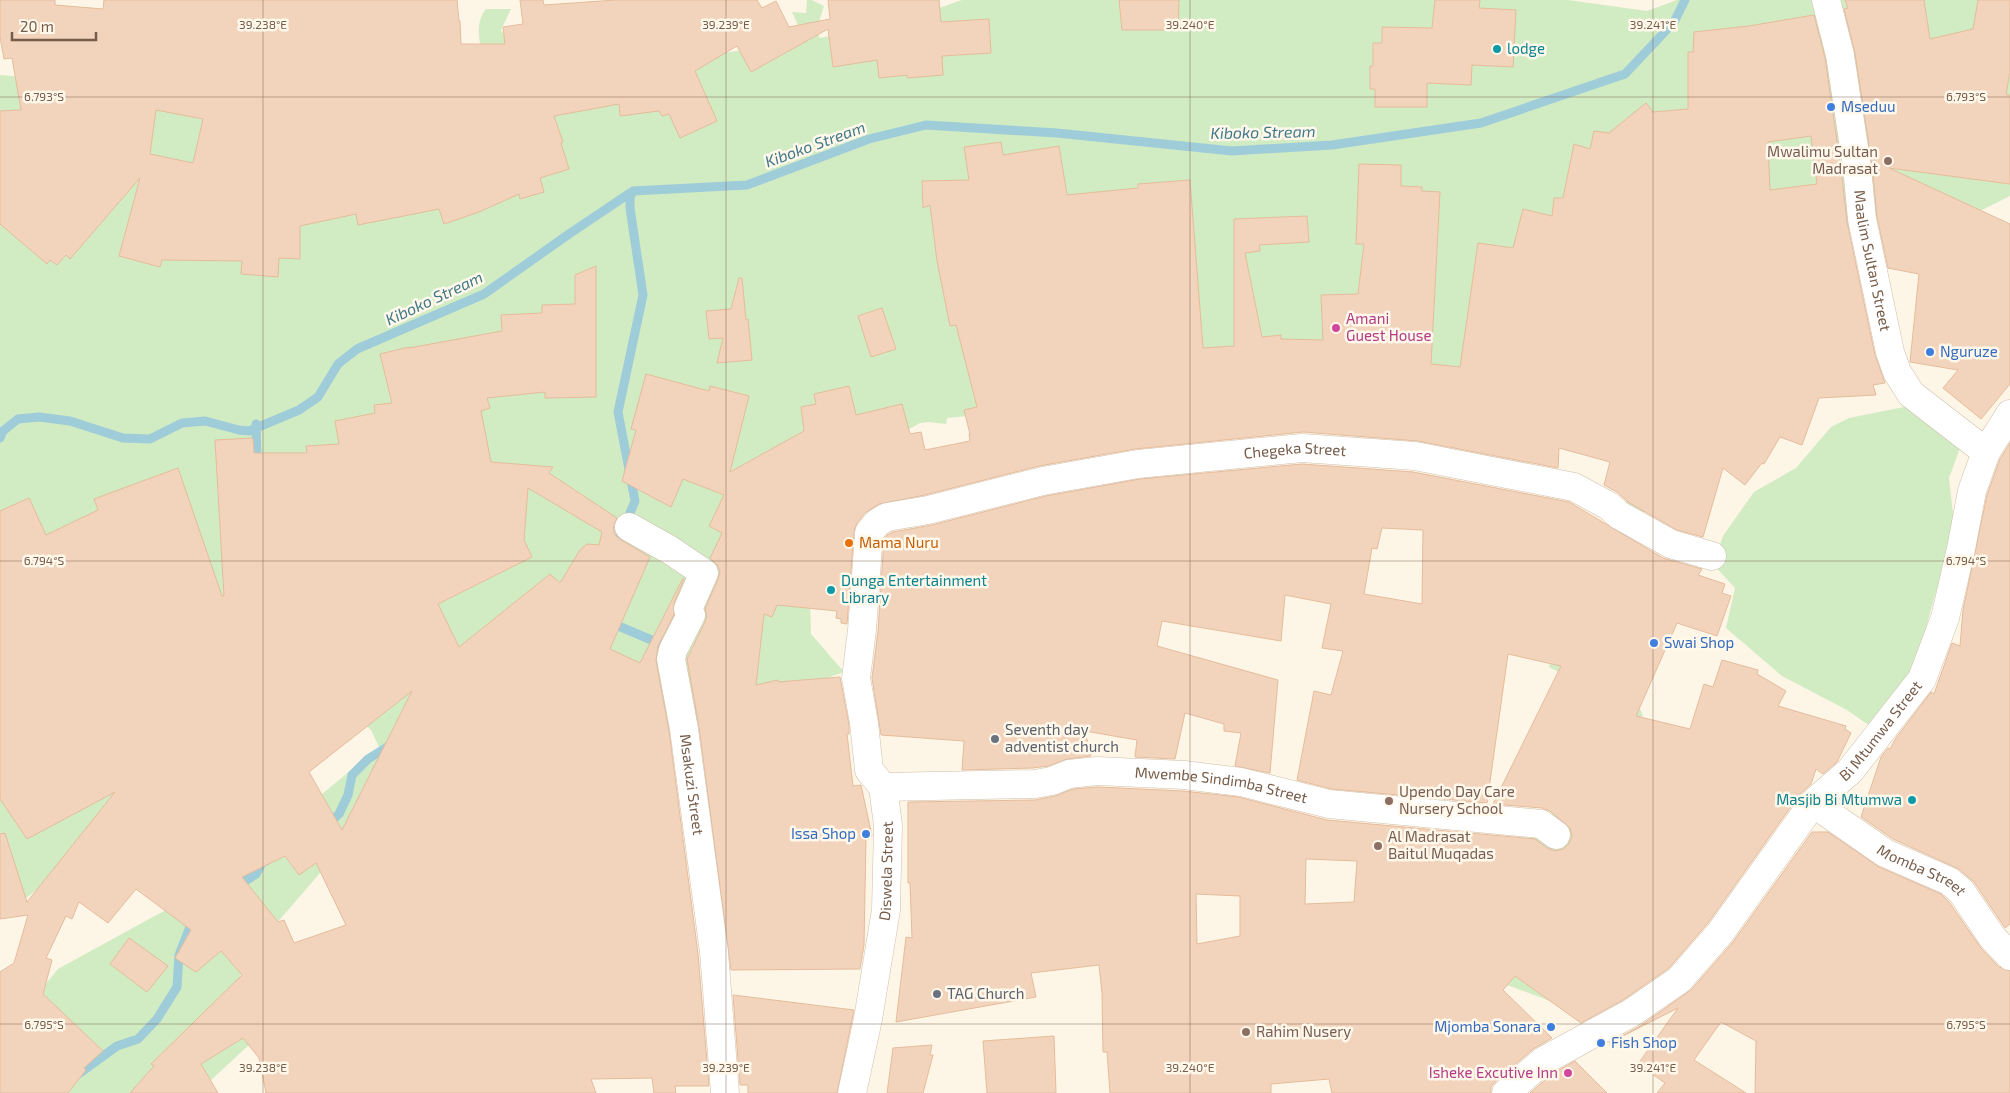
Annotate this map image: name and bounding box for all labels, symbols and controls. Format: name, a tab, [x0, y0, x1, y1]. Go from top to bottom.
scale bar	[12, 10, 96, 42]
text: 20 m	[20, 17, 54, 35]
text: 39.238°E	[239, 17, 287, 31]
text: 39.239°E	[702, 17, 750, 31]
text: 39.240°E	[1166, 17, 1215, 31]
text: 39.241°E	[1630, 17, 1676, 31]
place label: lodge	[1507, 39, 1545, 57]
marker: lodge	[1491, 43, 1503, 55]
text: 6.793°S	[24, 89, 64, 103]
text: 6.793°S	[1946, 89, 1986, 103]
place label: Mseduu	[1841, 97, 1896, 115]
marker: Mseduu	[1825, 101, 1837, 113]
water label: Kiboko Stream	[762, 117, 868, 170]
water label: Kiboko Stream	[1210, 121, 1316, 142]
place label: Mwalimu Sultan Madrasat	[1767, 142, 1878, 177]
marker: Mwalimu Sultan Madrasat	[1882, 155, 1894, 167]
street label: Maalim Sultan Street	[1851, 189, 1895, 333]
water label: Kiboko Stream	[382, 267, 486, 328]
place label: Amani Guest House	[1346, 309, 1431, 344]
marker: Amani Guest House	[1330, 322, 1342, 334]
place label: Nguruze	[1940, 342, 1998, 360]
marker: Nguruze	[1924, 346, 1936, 358]
street label: Chegeka Street	[1243, 438, 1347, 462]
place label: Mama Nuru	[859, 533, 939, 551]
marker: Mama Nuru	[843, 537, 855, 549]
text: 6.794°S	[24, 553, 65, 567]
text: 6.794°S	[1946, 553, 1987, 567]
place label: Dunga Entertainment Library	[841, 571, 987, 606]
marker: Dunga Entertainment Library	[825, 584, 837, 596]
place label: Swai Shop	[1664, 633, 1734, 651]
marker: Swai Shop	[1648, 637, 1660, 649]
street label: Bi Mtumwa Street	[1835, 677, 1925, 784]
place label: Seventh day adventist church	[1005, 720, 1119, 755]
street label: Msakuzi Street	[677, 733, 708, 836]
marker: Seventh day adventist church	[989, 733, 1001, 745]
street label: Mwembe Sindimba Street	[1134, 763, 1310, 806]
place label: Upendo Day Care Nursery School	[1399, 782, 1515, 817]
place label: Masjib Bi Mtumwa	[1776, 790, 1902, 809]
marker: Masjib Bi Mtumwa	[1906, 794, 1918, 806]
marker: Upendo Day Care Nursery School	[1383, 795, 1395, 807]
street label: Diswela Street	[874, 820, 896, 922]
place label: Issa Shop	[791, 824, 856, 842]
place label: Al Madrasat Baitul Muqadas	[1388, 827, 1494, 862]
marker: Issa Shop	[860, 828, 872, 840]
marker: Al Madrasat Baitul Muqadas	[1372, 840, 1384, 852]
street label: Momba Street	[1874, 840, 1971, 898]
place label: TAG Church	[947, 984, 1025, 1002]
marker: TAG Church	[931, 988, 943, 1000]
text: 6.795°S	[24, 1017, 64, 1031]
place label: Mjomba Sonara	[1434, 1017, 1541, 1036]
text: 6.795°S	[1946, 1017, 1986, 1031]
marker: Mjomba Sonara	[1545, 1021, 1557, 1033]
place label: Rahim Nusery	[1256, 1022, 1351, 1040]
marker: Rahim Nusery	[1240, 1026, 1252, 1038]
place label: Fish Shop	[1611, 1033, 1677, 1051]
marker: Fish Shop	[1595, 1037, 1607, 1049]
text: 39.238°E	[239, 1060, 287, 1074]
text: 39.239°E	[702, 1060, 750, 1074]
text: 39.240°E	[1166, 1060, 1215, 1074]
text: 39.241°E	[1630, 1060, 1676, 1074]
place label: Isheke Excutive Inn	[1429, 1063, 1558, 1081]
marker: Isheke Excutive Inn	[1562, 1067, 1574, 1079]

